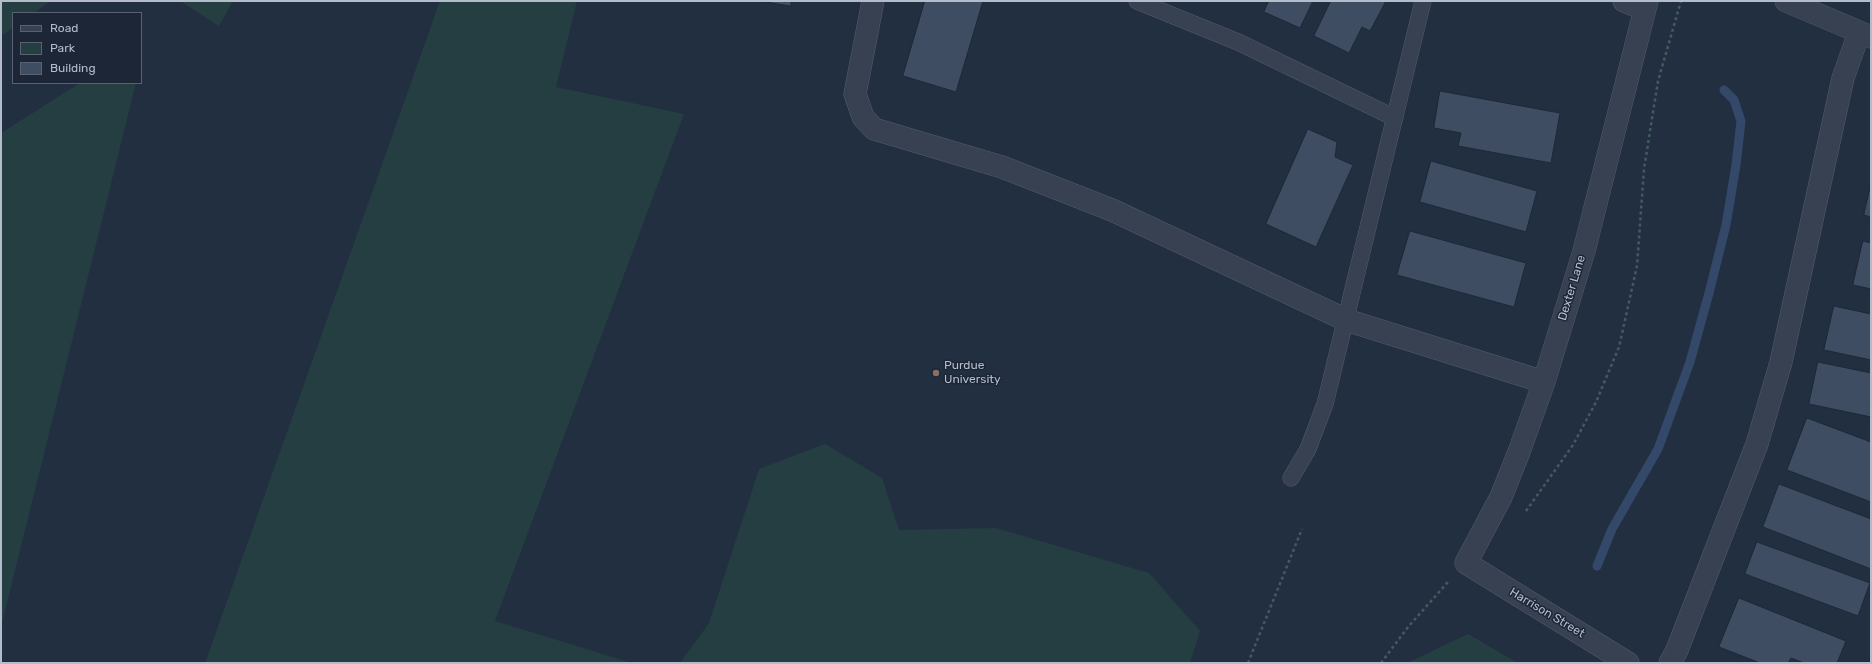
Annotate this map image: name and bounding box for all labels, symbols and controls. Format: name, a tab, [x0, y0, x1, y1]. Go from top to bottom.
legend	[12, 12, 142, 84]
text: Road	[50, 21, 78, 35]
text: Park	[50, 41, 75, 55]
text: Building	[50, 61, 96, 75]
street label: Dexter Lane	[1555, 254, 1589, 322]
place label: Purdue University	[944, 359, 1001, 387]
marker: Purdue University	[931, 368, 941, 378]
street label: Harrison Street	[1507, 585, 1587, 641]

